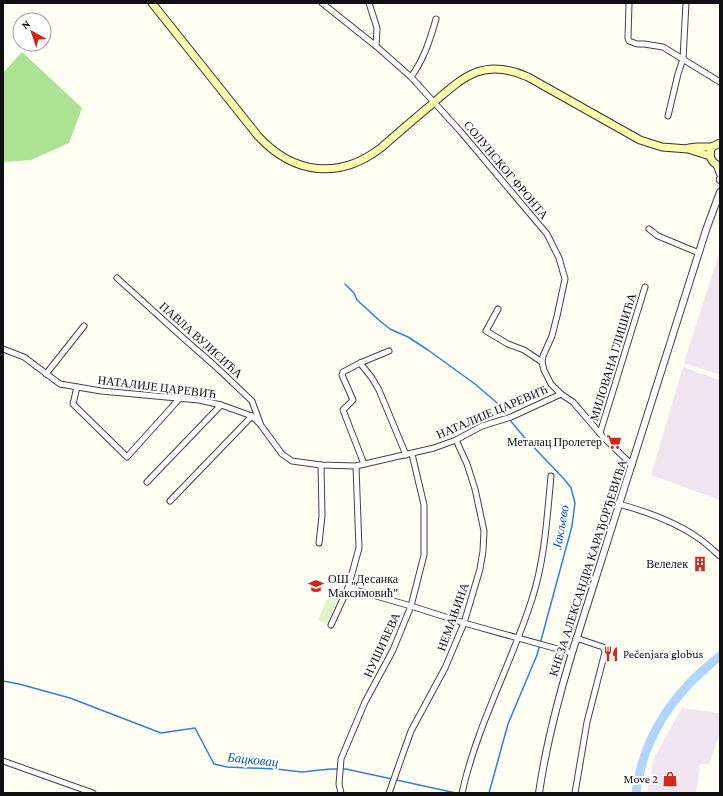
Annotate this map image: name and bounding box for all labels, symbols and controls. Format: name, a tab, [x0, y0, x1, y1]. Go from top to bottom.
north arrow	[12, 12, 52, 52]
text: N	[19, 17, 33, 31]
street label: СОЛУНСКОГ ФРОНТА	[461, 118, 551, 222]
street label: МИЛОВАНА ГЛИШИЋА	[587, 291, 639, 423]
street label: ПАВЛА ВУЈИСИЋА	[157, 299, 246, 381]
street label: НАТАЛИЈЕ ЦАРЕВИЋ	[97, 373, 217, 401]
street label: НАТАЛИЈЕ ЦАРЕВИЋ	[434, 382, 550, 442]
supermarket icon: Металац Пролетер	[605, 433, 623, 451]
place label: Металац Пролетер	[507, 435, 602, 449]
street label: КНЕЗА АЛЕКСАНДРА КАРАЂОРЂЕВИЋА	[546, 457, 630, 678]
water label: Јакљево	[549, 503, 572, 551]
building icon: Велелек	[691, 555, 709, 573]
place label: Велелек	[646, 557, 688, 571]
place label: ОШ „Десанка Максимовић”	[328, 572, 399, 600]
school or university icon: ОШ „Десанка Максимовић”	[307, 577, 325, 595]
street label: НЕМАЊИНА	[434, 581, 472, 653]
street label: НУШИЋЕВА	[361, 610, 403, 680]
restaurant icon: Pečenjara globus	[602, 645, 620, 663]
place label: Pečenjara globus	[623, 647, 703, 661]
water label: Бацковац	[226, 749, 280, 770]
shop icon: Move 2	[661, 770, 679, 788]
place label: Move 2	[623, 772, 658, 786]

